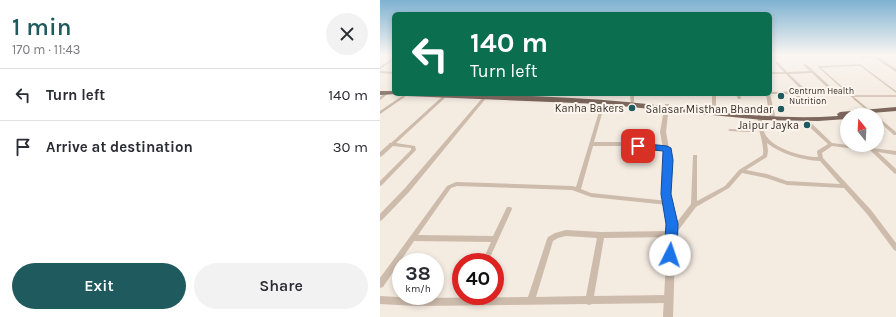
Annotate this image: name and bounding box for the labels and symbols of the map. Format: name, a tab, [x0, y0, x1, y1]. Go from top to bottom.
place label: Centrum Health Nutrition	[789, 86, 854, 106]
marker: Centrum Health Nutrition	[776, 91, 786, 101]
place label: Kanha Bakers	[555, 102, 624, 115]
marker: Kanha Bakers	[627, 103, 637, 113]
place label: Salasar Misthan Bhandar	[646, 103, 773, 116]
marker: Salasar Misthan Bhandar	[776, 104, 786, 114]
north arrow	[840, 108, 884, 152]
place label: Jaipur Jayka	[738, 119, 799, 132]
marker: Jaipur Jayka	[802, 120, 812, 130]
pin	[621, 129, 655, 163]
position arrow	[649, 234, 691, 276]
speed limit sign: 40	[452, 253, 504, 305]

